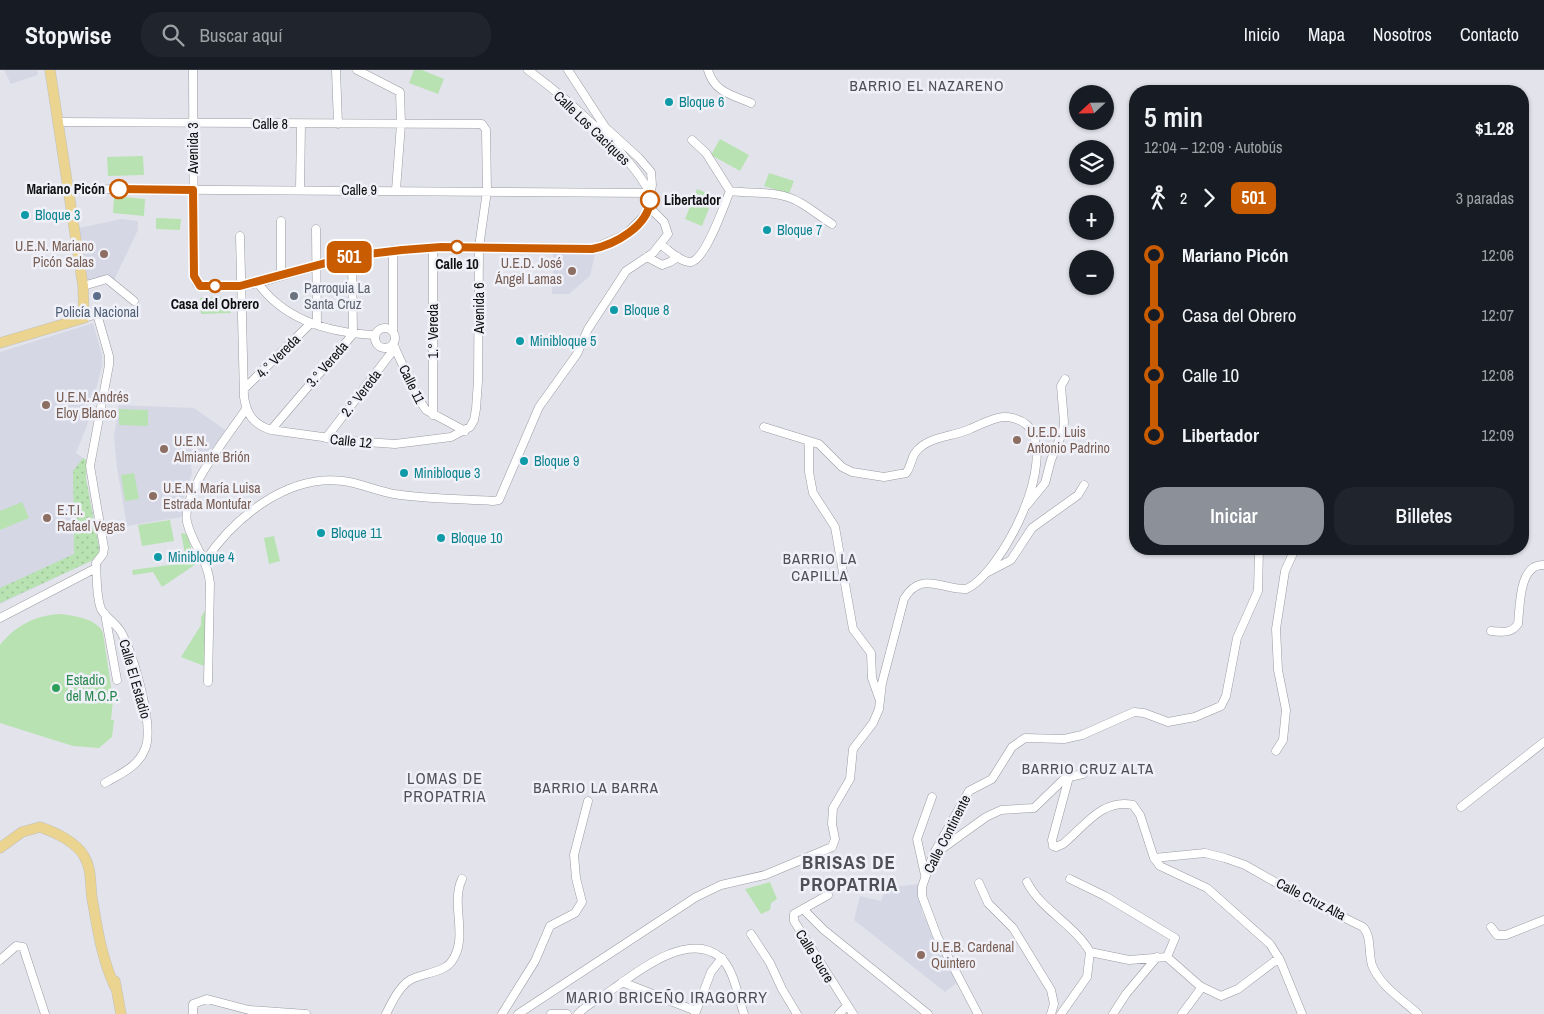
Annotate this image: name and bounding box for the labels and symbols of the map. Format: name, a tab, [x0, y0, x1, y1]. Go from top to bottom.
district label: BARRIO EL NAZARENO	[850, 75, 1004, 96]
north arrow	[1069, 85, 1114, 130]
street label: Calle Los Caciques	[550, 87, 634, 169]
place label: Bloque 6	[679, 93, 724, 111]
marker: Bloque 6	[663, 96, 675, 108]
street label: Calle 8	[252, 115, 288, 133]
street label: Avenida 3	[184, 122, 202, 175]
marker: Mariano Picón	[109, 179, 129, 199]
place label: Mariano Picón	[27, 180, 105, 198]
street label: Calle 9	[341, 181, 377, 199]
marker: Libertador	[640, 190, 660, 210]
place label: Libertador	[664, 191, 721, 209]
place label: Bloque 3	[35, 206, 80, 224]
marker: Bloque 3	[19, 209, 31, 221]
place label: Bloque 7	[777, 221, 822, 239]
marker: Bloque 7	[761, 224, 773, 236]
place label: U.E.N. Mariano Picón Salas	[15, 237, 94, 271]
marker: Calle 10	[450, 240, 464, 254]
line badge: 501	[320, 241, 378, 273]
marker: U.E.N. Mariano Picón Salas	[98, 248, 110, 260]
place label: U.E.D. José Ángel Lamas	[494, 254, 562, 288]
place label: Calle 10	[435, 255, 479, 273]
marker: U.E.D. José Ángel Lamas	[566, 265, 578, 277]
marker: Casa del Obrero	[208, 279, 222, 293]
place label: Parroquia La Santa Cruz	[304, 279, 371, 313]
street label: Avenida 6	[470, 282, 488, 335]
marker: Policía Nacional	[91, 290, 103, 302]
marker: Parroquia La Santa Cruz	[288, 290, 300, 302]
place label: Casa del Obrero	[171, 295, 259, 313]
place label: Bloque 8	[624, 301, 669, 319]
place label: Policía Nacional	[55, 303, 139, 321]
street label: 1.° Vereda	[424, 303, 442, 358]
marker: Bloque 8	[608, 304, 620, 316]
street label: 4.° Vereda	[252, 330, 304, 382]
place label: Minibloque 5	[530, 332, 596, 350]
marker: Minibloque 5	[514, 335, 526, 347]
street label: 3.° Vereda	[302, 337, 352, 391]
street label: Calle 11	[395, 362, 429, 407]
street label: 2.° Vereda	[337, 365, 385, 420]
place label: U.E.N. Andrés Eloy Blanco	[56, 388, 129, 422]
marker: U.E.N. Andrés Eloy Blanco	[40, 399, 52, 411]
place label: U.E.D. Luis Antonio Padrino	[1026, 423, 1110, 457]
street label: Calle 12	[329, 430, 373, 452]
place label: U.E.N. Almiante Brión	[173, 432, 250, 466]
marker: U.E.D. Luis Antonio Padrino	[1011, 434, 1023, 446]
marker: U.E.N. Almiante Brión	[158, 443, 170, 455]
place label: Bloque 9	[534, 452, 579, 470]
marker: Bloque 9	[518, 455, 530, 467]
place label: Minibloque 3	[414, 464, 480, 482]
marker: Minibloque 3	[398, 467, 410, 479]
place label: U.E.N. María Luisa Estrada Montufar	[163, 479, 261, 513]
marker: U.E.N. María Luisa Estrada Montufar	[147, 490, 159, 502]
place label: E.T.I. Rafael Vegas	[57, 501, 126, 535]
marker: E.T.I. Rafael Vegas	[41, 512, 53, 524]
place label: Bloque 11	[331, 524, 382, 542]
marker: Bloque 11	[315, 527, 327, 539]
place label: Bloque 10	[451, 529, 503, 547]
marker: Bloque 10	[435, 532, 447, 544]
place label: Minibloque 4	[168, 548, 235, 566]
district label: BARRIO LA CAPILLA	[783, 548, 857, 586]
marker: Minibloque 4	[152, 551, 164, 563]
street label: Calle El Estadio	[115, 637, 155, 721]
place label: Estadio del M.O.P.	[66, 671, 119, 705]
marker: Estadio del M.O.P.	[50, 682, 62, 694]
district label: BARRIO CRUZ ALTA	[1022, 758, 1154, 779]
district label: LOMAS DE PROPATRIA	[404, 767, 486, 807]
district label: BARRIO LA BARRA	[533, 777, 659, 798]
street label: Calle Continente	[920, 792, 974, 876]
district label: BRISAS DE PROPATRIA	[800, 849, 898, 897]
street label: Calle Cruz Alta	[1273, 874, 1349, 925]
street label: Calle Sucre	[792, 926, 838, 986]
place label: U.E.B. Cardenal Quintero	[931, 938, 1014, 972]
marker: U.E.B. Cardenal Quintero	[915, 949, 927, 961]
district label: MARIO BRICEÑO IRAGORRY	[566, 986, 768, 1008]

